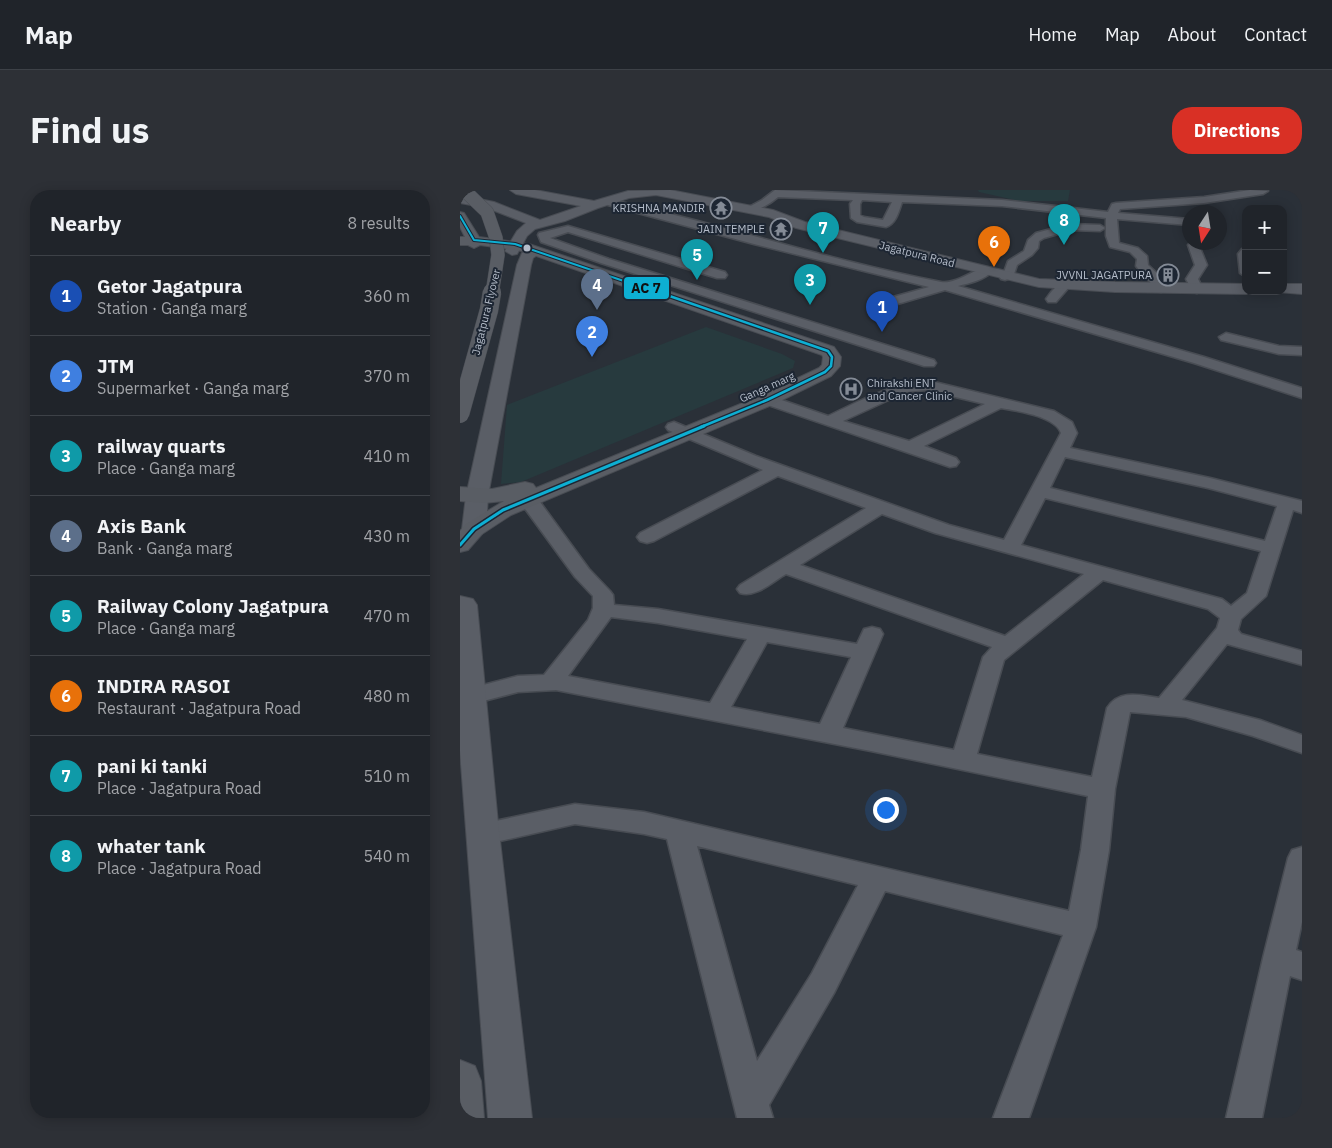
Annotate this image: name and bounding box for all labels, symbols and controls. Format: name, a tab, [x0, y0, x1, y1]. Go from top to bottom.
text: Map	[25, 19, 73, 51]
text: Home	[1029, 23, 1077, 46]
text: Map	[1105, 23, 1140, 46]
text: About	[1168, 23, 1216, 46]
text: Contact	[1244, 23, 1307, 46]
text: Find us	[30, 107, 149, 153]
button: Directions	[1172, 107, 1302, 154]
temple icon: KRISHNA MANDIR	[709, 196, 733, 220]
place label: KRISHNA MANDIR	[612, 201, 705, 215]
pin: 8	[1048, 204, 1080, 245]
north arrow	[1182, 205, 1227, 250]
map controls	[1242, 205, 1287, 295]
button: +	[1242, 205, 1287, 250]
text: Nearby	[50, 209, 121, 237]
pin: 7	[807, 212, 839, 253]
text: 8 results	[347, 213, 410, 233]
temple icon: JAIN TEMPLE	[769, 217, 793, 241]
place label: JAIN TEMPLE	[697, 222, 765, 236]
pin: 6	[978, 226, 1010, 267]
street label: Jagatpura Road	[878, 238, 956, 270]
pin: 5	[681, 239, 713, 280]
unlabelled marker	[522, 243, 532, 253]
button: −	[1242, 250, 1287, 295]
building icon: JVVNL JAGATPURA	[1156, 263, 1180, 287]
pin: 3	[794, 264, 826, 305]
street label: Jagatpura Flyover	[469, 268, 503, 356]
place label: JVVNL JAGATPURA	[1056, 268, 1152, 282]
pin: 4	[581, 269, 613, 310]
text: Getor Jagatpura	[97, 274, 242, 298]
line badge: AC 7	[623, 276, 670, 300]
text: AC 7	[631, 279, 661, 297]
text: 1	[61, 286, 71, 306]
text: 360 m	[363, 286, 410, 306]
pin: 1	[866, 291, 898, 332]
text: Station · Ganga marg	[97, 298, 247, 318]
pin: 2	[576, 316, 608, 357]
text: JTM	[97, 354, 134, 378]
text: 2	[61, 366, 71, 386]
text: 370 m	[363, 366, 410, 386]
street label: Ganga marg	[737, 369, 797, 405]
place label: Chirakshi ENT and Cancer Clinic	[867, 376, 953, 403]
hospital icon: Chirakshi ENT and Cancer Clinic	[839, 377, 863, 401]
text: Supermarket · Ganga marg	[97, 378, 289, 398]
text: railway quarts	[97, 434, 226, 458]
text: 3	[61, 446, 71, 466]
text: 410 m	[363, 446, 410, 466]
text: Place · Ganga marg	[97, 458, 235, 478]
text: Axis Bank	[97, 514, 186, 538]
text: 4	[61, 526, 71, 546]
text: 430 m	[363, 526, 410, 546]
text: Bank · Ganga marg	[97, 538, 232, 558]
text: Railway Colony Jagatpura	[97, 594, 329, 618]
text: 5	[61, 606, 71, 626]
text: 470 m	[363, 606, 410, 626]
text: Place · Ganga marg	[97, 618, 235, 638]
text: INDIRA RASOI	[97, 674, 230, 698]
text: 6	[61, 686, 71, 706]
text: 480 m	[363, 686, 410, 706]
text: Restaurant · Jagatpura Road	[97, 698, 301, 718]
text: pani ki tanki	[97, 754, 207, 778]
text: 7	[61, 766, 71, 786]
text: 510 m	[363, 766, 410, 786]
text: Place · Jagatpura Road	[97, 778, 262, 798]
your location	[873, 797, 899, 823]
text: whater tank	[97, 834, 205, 858]
text: 8	[61, 846, 71, 866]
text: 540 m	[363, 846, 410, 866]
text: Place · Jagatpura Road	[97, 858, 262, 878]

